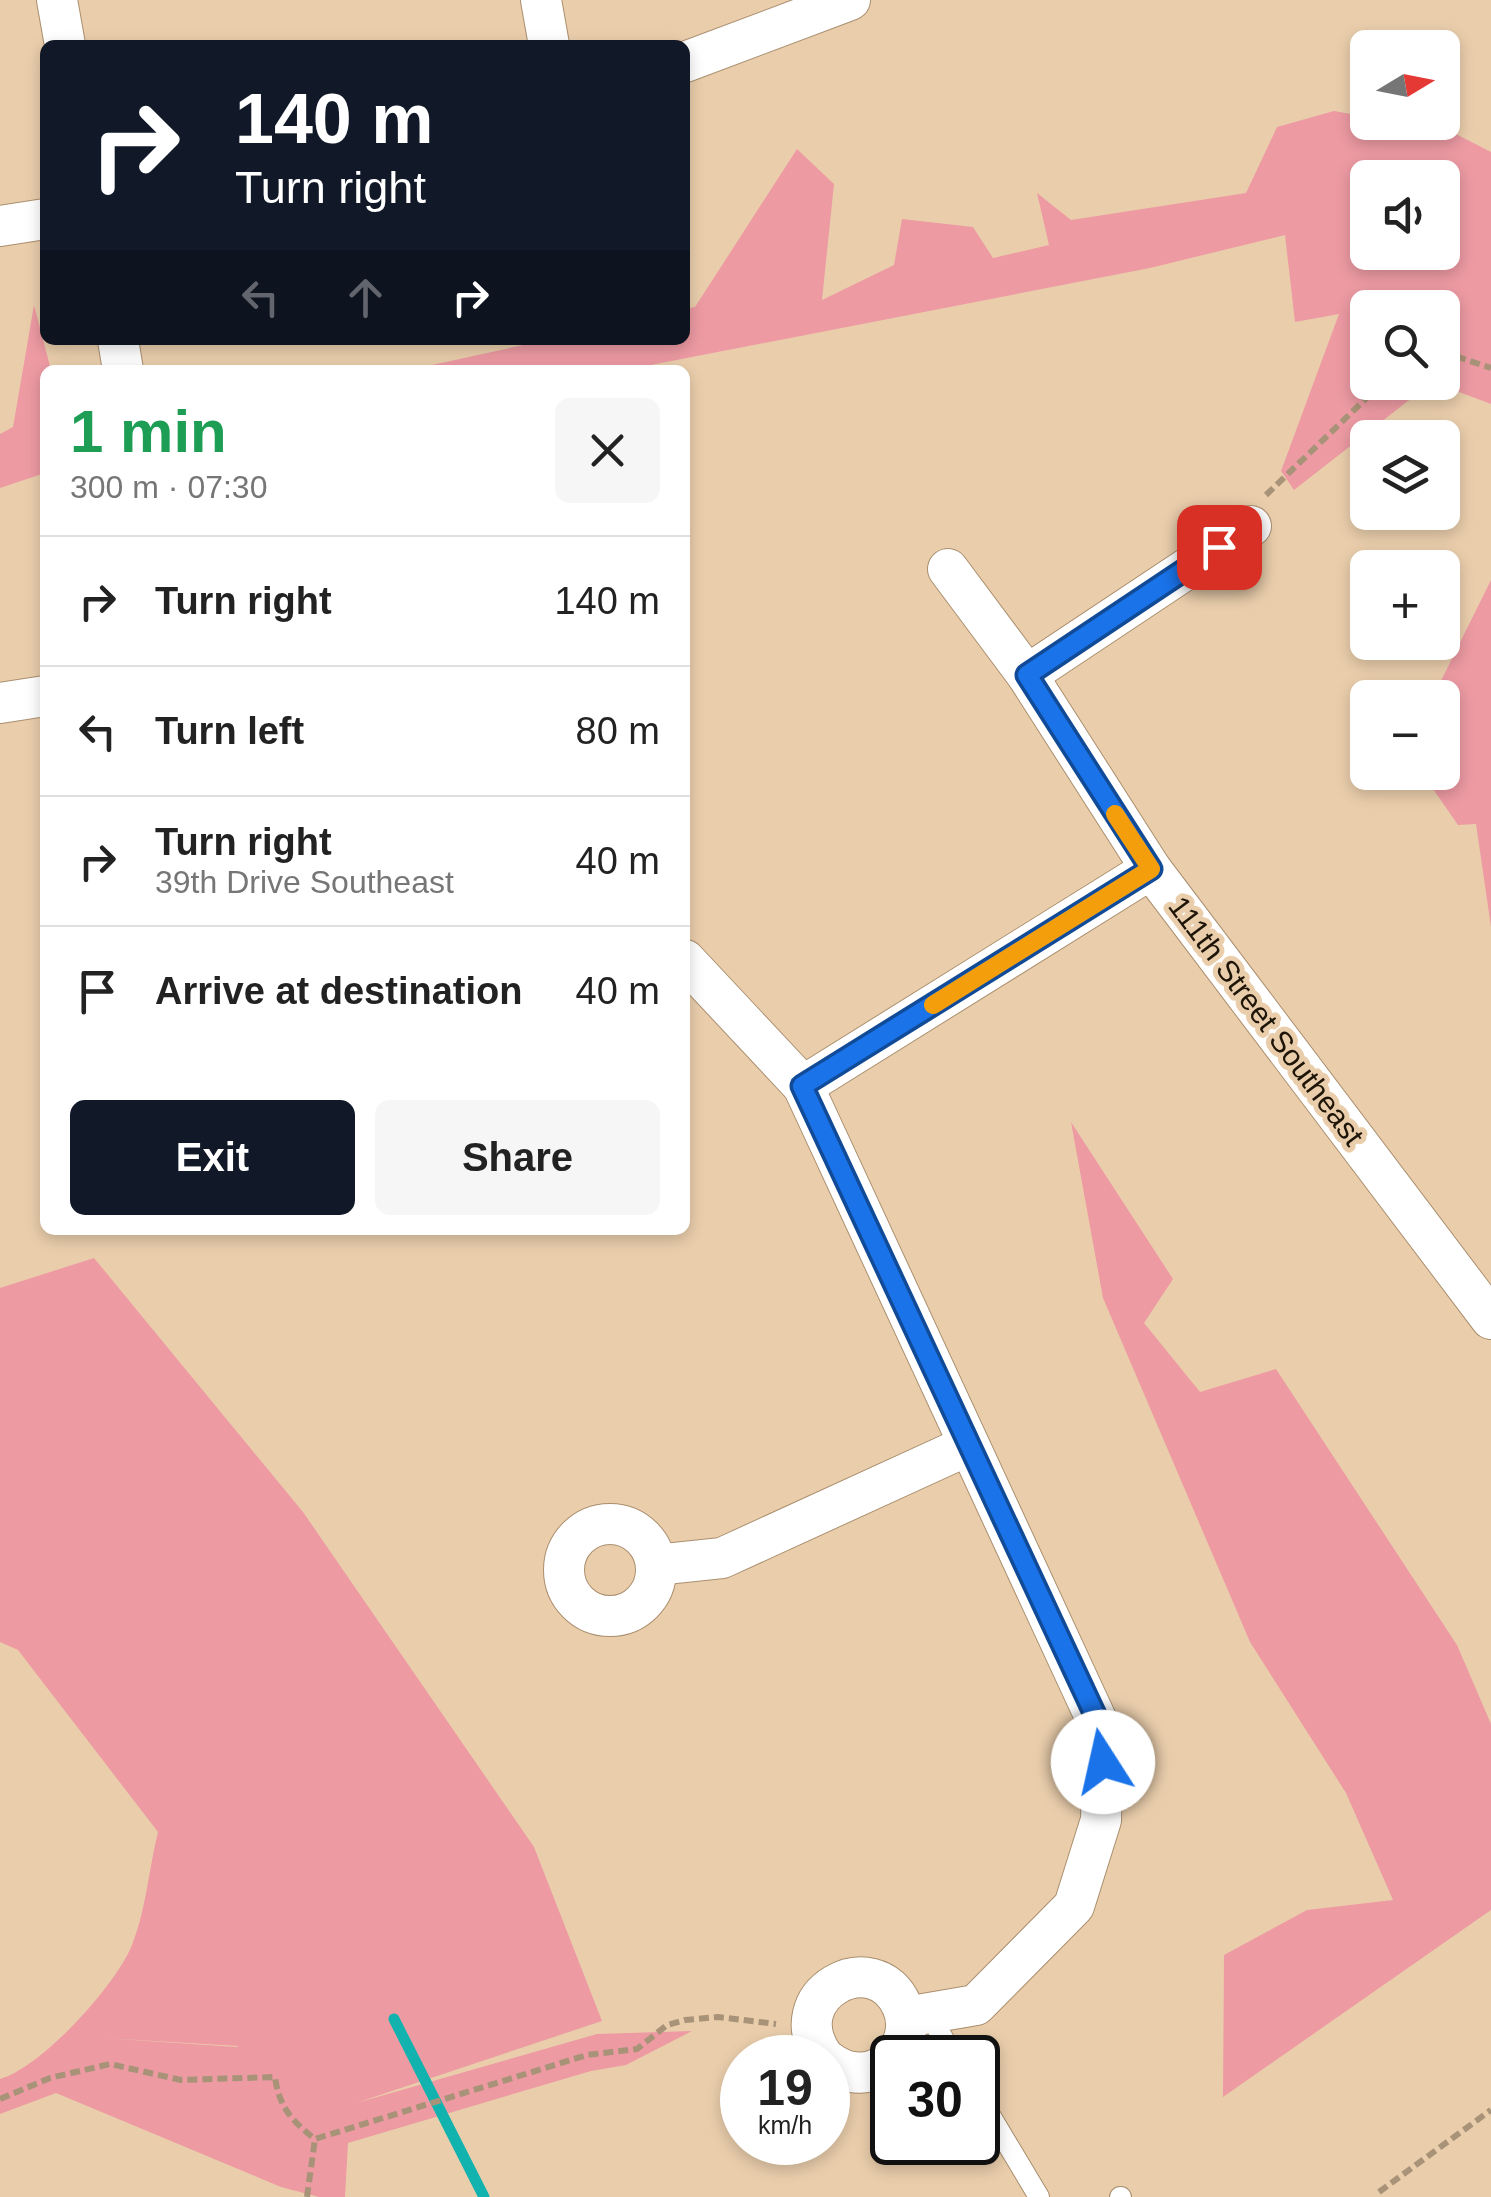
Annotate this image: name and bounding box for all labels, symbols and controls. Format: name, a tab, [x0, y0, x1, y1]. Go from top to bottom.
north arrow	[1350, 30, 1460, 140]
map controls	[1350, 30, 1460, 790]
icon: right	[70, 80, 200, 210]
text: 140 m	[235, 80, 433, 158]
button: sound	[1350, 160, 1460, 270]
text: Turn right	[235, 162, 426, 213]
icon: left	[233, 270, 288, 325]
icon: ahead	[338, 270, 393, 325]
icon: right	[443, 270, 498, 325]
button: search	[1350, 290, 1460, 400]
text: 1 min	[70, 398, 227, 465]
button: close	[555, 398, 660, 503]
button: layers	[1350, 420, 1460, 530]
text: 300 m · 07:30	[70, 469, 267, 505]
pin	[1177, 505, 1262, 590]
icon: arrive	[1192, 520, 1247, 575]
button: +	[1350, 550, 1460, 660]
icon: right	[70, 574, 125, 629]
text: Turn right	[155, 580, 332, 622]
text: 140 m	[554, 580, 660, 622]
button: −	[1350, 680, 1460, 790]
icon: left	[70, 704, 125, 759]
text: Turn left	[155, 710, 304, 752]
text: 80 m	[576, 710, 660, 752]
text: Turn right	[155, 821, 332, 863]
icon: right	[70, 834, 125, 889]
text: 40 m	[576, 840, 660, 882]
text: 39th Drive Southeast	[155, 864, 454, 900]
street label: 111th Street Southeast	[1162, 890, 1371, 1152]
icon: arrive	[70, 964, 125, 1019]
text: Arrive at destination	[155, 970, 522, 1012]
text: 40 m	[576, 970, 660, 1012]
button: Exit	[70, 1100, 355, 1215]
button: Share	[375, 1100, 660, 1215]
position arrow	[1051, 1710, 1155, 1814]
speed limit sign: 30	[870, 2035, 1000, 2165]
text: 19	[757, 2060, 813, 2116]
text: km/h	[758, 2111, 812, 2139]

